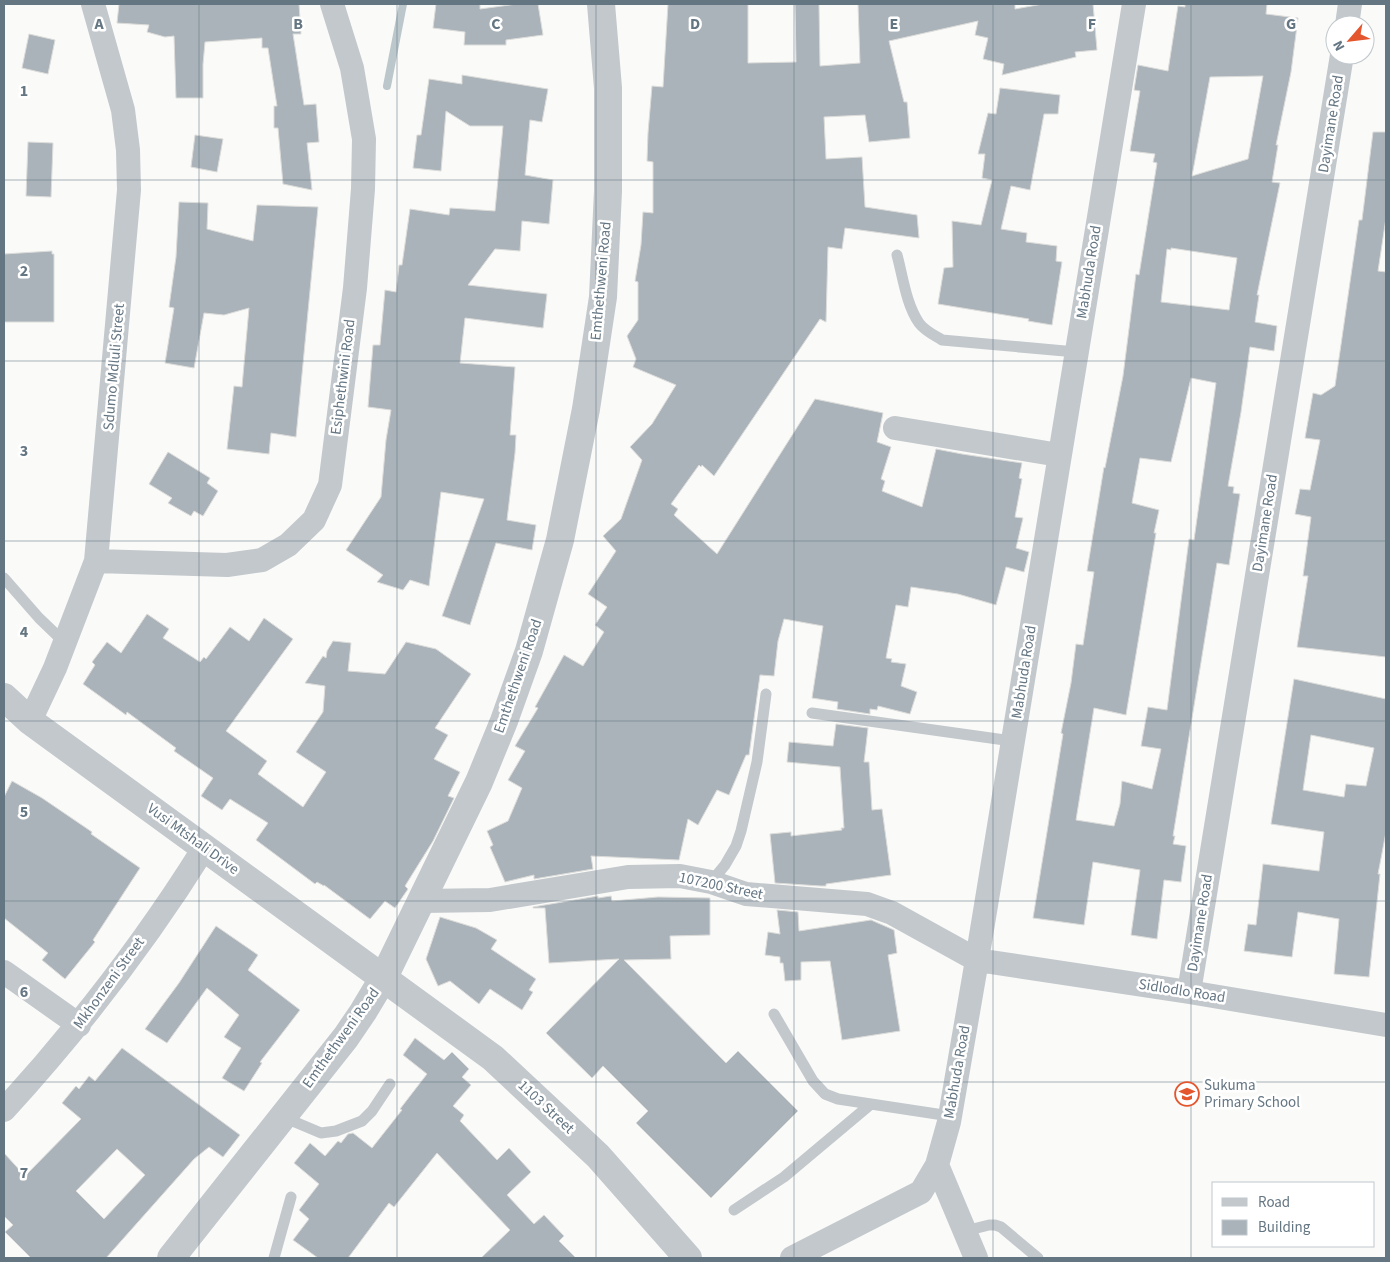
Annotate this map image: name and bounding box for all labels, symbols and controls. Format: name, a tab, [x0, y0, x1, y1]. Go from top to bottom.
text: A	[93, 13, 104, 35]
text: B	[293, 13, 303, 35]
text: C	[491, 13, 501, 35]
text: D	[690, 13, 700, 35]
text: E	[890, 13, 898, 35]
text: F	[1088, 13, 1096, 35]
text: G	[1286, 13, 1296, 35]
north arrow	[1325, 15, 1375, 65]
text: N	[1328, 37, 1350, 54]
street label: Dayimane Road	[1313, 74, 1349, 174]
text: 1	[20, 80, 28, 102]
street label: Emthethweni Road	[585, 221, 617, 341]
street label: Mabhuda Road	[1071, 224, 1107, 320]
text: 2	[20, 260, 28, 282]
street label: Sdumo Mdluli Street	[98, 303, 130, 431]
street label: Esiphethwini Road	[325, 318, 361, 436]
text: 3	[20, 440, 28, 462]
street label: Dayimane Road	[1247, 473, 1283, 573]
street label: Emthethweni Road	[489, 616, 547, 736]
text: 4	[20, 621, 29, 643]
street label: Mabhuda Road	[1006, 624, 1042, 720]
street label: Vusi Mtshali Drive	[143, 798, 243, 880]
text: 5	[20, 801, 28, 823]
street label: 107200 Street	[677, 867, 765, 905]
street label: Dayimane Road	[1182, 873, 1218, 973]
street label: Mkhonzeni Street	[68, 933, 150, 1033]
street label: Sidlodlo Road	[1137, 974, 1227, 1008]
text: 6	[20, 981, 28, 1003]
street label: Emthethweni Road	[297, 984, 385, 1092]
street label: Mabhuda Road	[938, 1024, 976, 1120]
street label: 1103 Street	[513, 1075, 579, 1139]
place label: Sukuma Primary School	[1204, 1075, 1300, 1113]
school or university icon: Sukuma Primary School	[1174, 1081, 1200, 1107]
text: 7	[20, 1162, 28, 1184]
legend	[1212, 1182, 1375, 1247]
text: Road	[1258, 1192, 1290, 1213]
text: Building	[1258, 1217, 1311, 1238]

